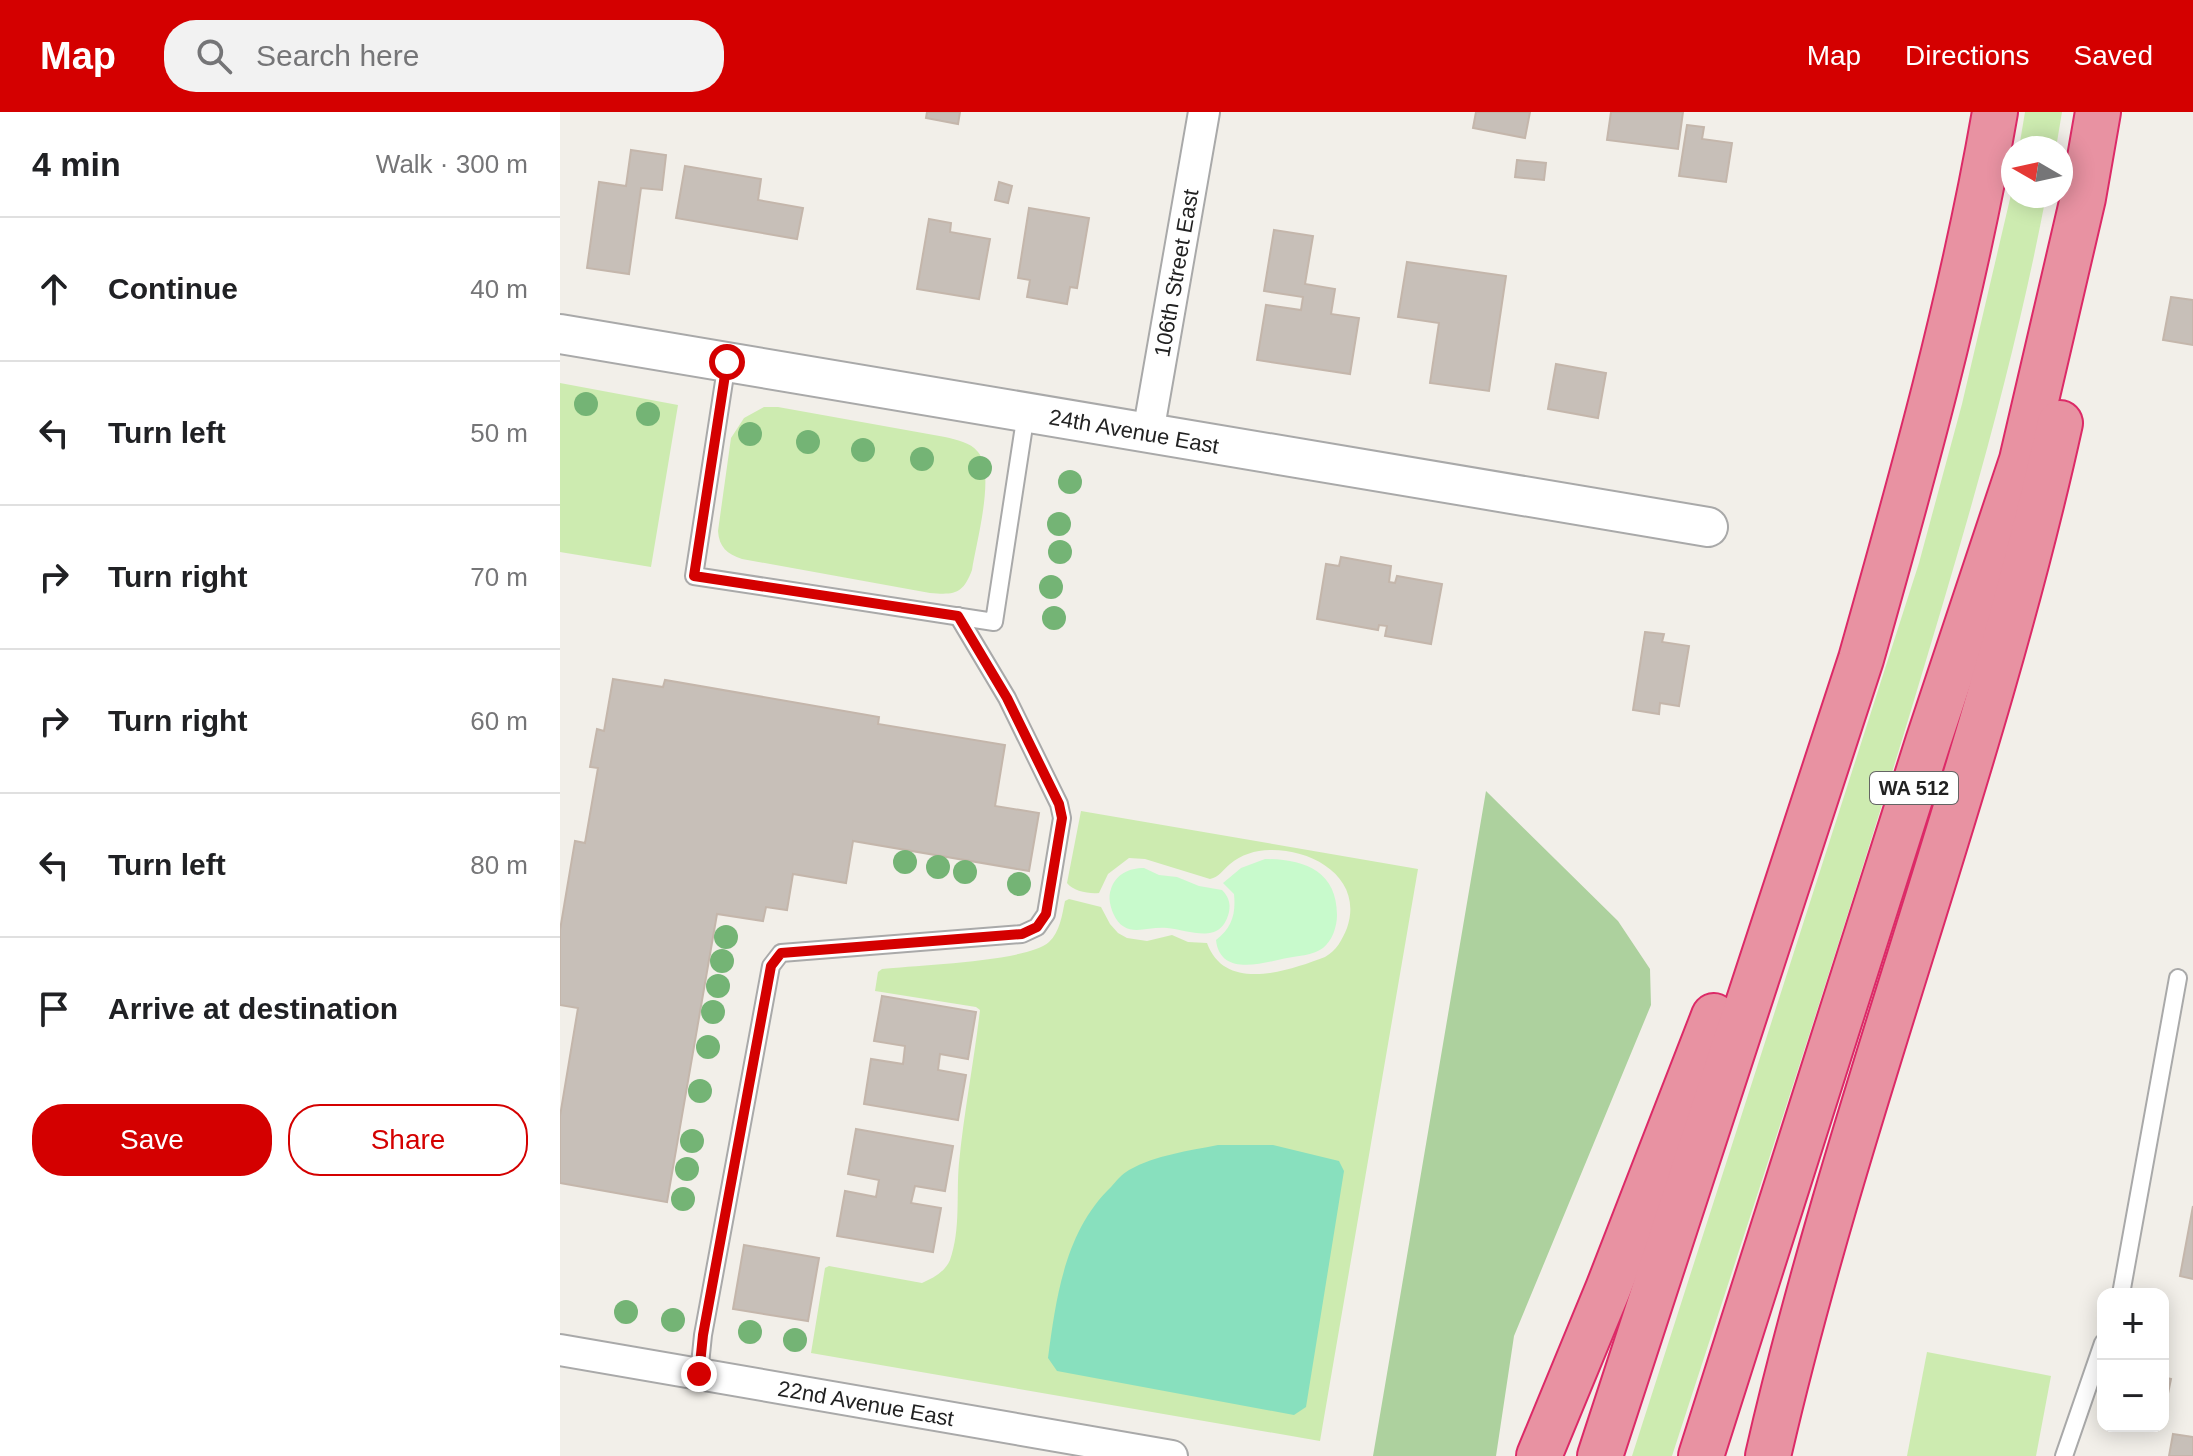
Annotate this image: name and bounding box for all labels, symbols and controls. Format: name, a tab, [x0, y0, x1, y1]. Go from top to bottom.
search box	[164, 20, 724, 92]
icon: search	[192, 34, 236, 78]
text: Map	[40, 35, 116, 77]
text: Search here	[256, 39, 419, 72]
text: Map	[1807, 40, 1861, 71]
text: Directions	[1905, 40, 2030, 71]
text: Saved	[2074, 40, 2153, 71]
north arrow	[2001, 136, 2073, 208]
text: 4 min	[32, 145, 121, 183]
text: Walk · 300 m	[376, 149, 528, 179]
street label: 106th Street East	[1149, 187, 1204, 359]
icon: ahead	[32, 267, 76, 311]
text: Continue	[108, 272, 238, 305]
text: 40 m	[470, 274, 528, 304]
route start	[709, 344, 745, 380]
street label: 24th Avenue East	[1047, 404, 1221, 459]
icon: left	[32, 411, 76, 455]
text: Turn left	[108, 416, 226, 449]
text: 50 m	[470, 418, 528, 448]
icon: right	[32, 555, 76, 599]
text: Turn right	[108, 560, 247, 593]
text: 70 m	[470, 562, 528, 592]
icon: right	[32, 699, 76, 743]
text: Turn right	[108, 704, 247, 737]
text: 60 m	[470, 706, 528, 736]
road number: WA 512	[1870, 772, 1958, 804]
icon: left	[32, 843, 76, 887]
text: Turn left	[108, 848, 226, 881]
text: 80 m	[470, 850, 528, 880]
icon: arrive	[32, 987, 76, 1031]
text: Arrive at destination	[108, 992, 398, 1025]
button: Save	[32, 1104, 272, 1176]
button: Share	[288, 1104, 528, 1176]
map controls	[2097, 1288, 2169, 1432]
button: +	[2097, 1288, 2169, 1360]
route end	[681, 1356, 717, 1392]
button: −	[2097, 1360, 2169, 1432]
street label: 22nd Avenue East	[776, 1376, 956, 1431]

